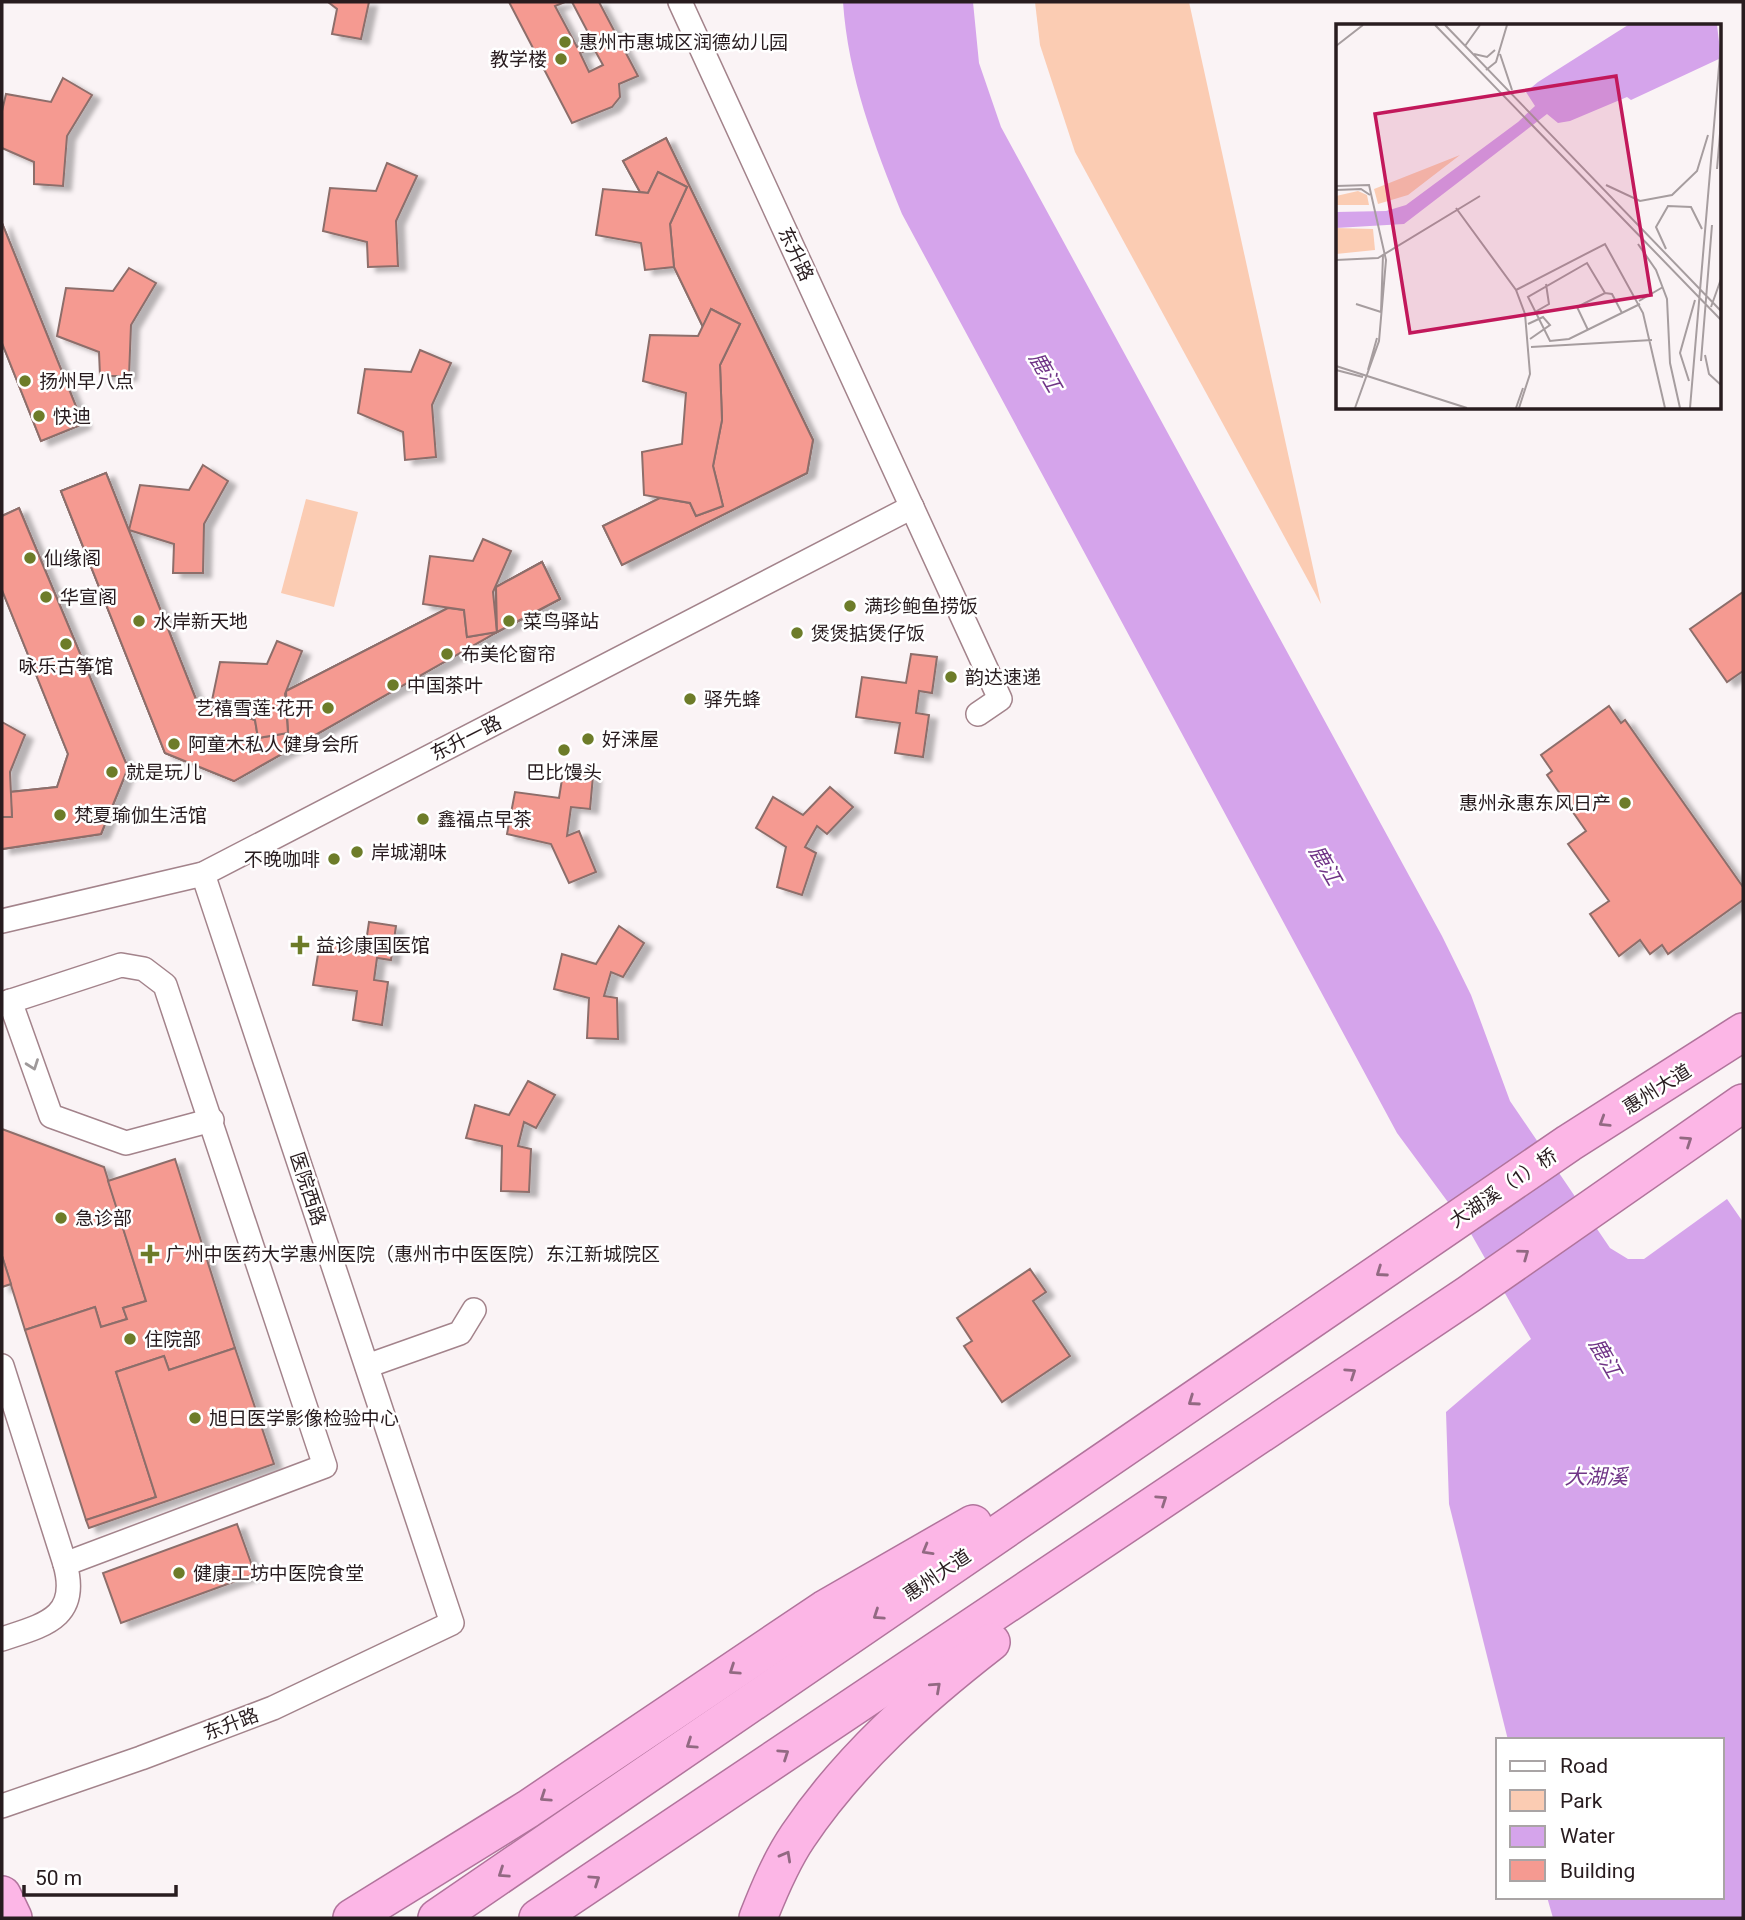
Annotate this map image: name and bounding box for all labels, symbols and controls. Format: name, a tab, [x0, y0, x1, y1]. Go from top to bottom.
inset map	[1336, 24, 1720, 410]
place label: 惠州市惠城区润德幼儿园	[579, 31, 788, 54]
marker: 惠州市惠城区润德幼儿园	[557, 34, 573, 50]
place label: 教学楼	[490, 48, 547, 71]
marker: 教学楼	[553, 51, 569, 67]
street label: 东升路	[774, 223, 818, 285]
water label: 鹿江	[1024, 348, 1067, 398]
place label: 扬州早八点	[39, 370, 134, 393]
marker: 扬州早八点	[17, 373, 33, 389]
place label: 快迪	[53, 405, 91, 428]
marker: 快迪	[31, 408, 47, 424]
place label: 仙缘阁	[44, 547, 101, 570]
marker: 仙缘阁	[22, 550, 38, 566]
place label: 华宣阁	[60, 586, 117, 609]
marker: 华宣阁	[38, 589, 54, 605]
place label: 满珍鲍鱼捞饭	[864, 595, 978, 618]
marker: 满珍鲍鱼捞饭	[842, 598, 858, 614]
place label: 水岸新天地	[153, 610, 248, 633]
place label: 菜鸟驿站	[523, 610, 599, 633]
marker: 水岸新天地	[131, 613, 147, 629]
marker: 菜鸟驿站	[501, 613, 517, 629]
place label: 煲煲掂煲仔饭	[811, 622, 925, 645]
marker: 煲煲掂煲仔饭	[789, 625, 805, 641]
marker: 咏乐古筝馆	[58, 636, 74, 652]
place label: 布美伦窗帘	[461, 643, 556, 666]
marker: 布美伦窗帘	[439, 646, 455, 662]
place label: 咏乐古筝馆	[18, 655, 114, 678]
place label: 韵达速递	[965, 666, 1041, 689]
marker: 韵达速递	[943, 669, 959, 685]
place label: 中国茶叶	[407, 674, 483, 697]
marker: 中国茶叶	[385, 677, 401, 693]
place label: 驿先蜂	[704, 688, 761, 711]
marker: 驿先蜂	[682, 691, 698, 707]
place label: 艺禧雪莲·花开	[195, 697, 314, 720]
marker: 艺禧雪莲·花开	[320, 700, 336, 716]
street label: 东升一路	[427, 710, 505, 766]
place label: 好涞屋	[602, 728, 659, 751]
marker: 好涞屋	[580, 731, 596, 747]
place label: 阿童木私人健身会所	[188, 733, 359, 756]
marker: 阿童木私人健身会所	[166, 736, 182, 752]
marker: 巴比馒头	[556, 742, 572, 758]
place label: 就是玩儿	[126, 761, 202, 784]
place label: 巴比馒头	[526, 761, 602, 784]
marker: 就是玩儿	[104, 764, 120, 780]
place label: 惠州永惠东风日产	[1459, 792, 1611, 815]
marker: 惠州永惠东风日产	[1617, 795, 1633, 811]
place label: 梵夏瑜伽生活馆	[74, 804, 207, 827]
marker: 梵夏瑜伽生活馆	[52, 807, 68, 823]
place label: 鑫福点早茶	[437, 808, 532, 831]
marker: 鑫福点早茶	[415, 811, 431, 827]
place label: 岸城潮味	[371, 841, 447, 864]
water label: 鹿江	[1304, 841, 1347, 891]
marker: 岸城潮味	[349, 844, 365, 860]
place label: 不晚咖啡	[244, 848, 320, 871]
marker: 不晚咖啡	[326, 851, 342, 867]
place label: 益诊康国医馆	[316, 934, 430, 957]
marker: 益诊康国医馆	[290, 935, 310, 955]
one-way arrow	[25, 1059, 39, 1071]
street label: 惠州大道	[1619, 1059, 1695, 1119]
one-way arrow	[1598, 1114, 1611, 1127]
one-way arrow	[1679, 1137, 1692, 1149]
street label: 大湖溪（1）桥	[1445, 1144, 1561, 1232]
street label: 医院西路	[285, 1149, 331, 1229]
place label: 急诊部	[75, 1207, 132, 1230]
marker: 急诊部	[53, 1210, 69, 1226]
place label: 广州中医药大学惠州医院（惠州市中医医院）东江新城院区	[166, 1243, 660, 1266]
marker: 广州中医药大学惠州医院（惠州市中医医院）东江新城院区	[140, 1244, 160, 1264]
one-way arrow	[1516, 1250, 1529, 1262]
one-way arrow	[1376, 1264, 1389, 1276]
place label: 住院部	[144, 1328, 201, 1351]
marker: 住院部	[122, 1331, 138, 1347]
water label: 鹿江	[1584, 1334, 1627, 1384]
one-way arrow	[1343, 1369, 1356, 1381]
one-way arrow	[1188, 1393, 1201, 1405]
place label: 旭日医学影像检验中心	[209, 1407, 399, 1430]
marker: 旭日医学影像检验中心	[187, 1410, 203, 1426]
water label: 大湖溪	[1565, 1465, 1629, 1489]
one-way arrow	[1155, 1496, 1168, 1509]
one-way arrow	[922, 1542, 935, 1555]
street label: 惠州大道	[899, 1544, 975, 1606]
place label: 健康工坊中医院食堂	[193, 1562, 364, 1585]
marker: 健康工坊中医院食堂	[171, 1565, 187, 1581]
one-way arrow	[873, 1607, 886, 1619]
one-way arrow	[729, 1662, 742, 1674]
one-way arrow	[928, 1683, 941, 1695]
street label: 东升路	[200, 1703, 262, 1745]
one-way arrow	[685, 1736, 698, 1749]
legend	[1496, 1738, 1724, 1899]
one-way arrow	[776, 1750, 789, 1762]
text: Road	[1560, 1754, 1608, 1778]
one-way arrow	[540, 1789, 553, 1801]
text: Park	[1560, 1789, 1603, 1813]
text: Water	[1560, 1824, 1615, 1848]
one-way arrow	[778, 1851, 791, 1864]
scale bar	[24, 1854, 177, 1898]
text: Building	[1560, 1859, 1635, 1883]
one-way arrow	[498, 1865, 511, 1877]
text: 50 m	[35, 1866, 82, 1890]
one-way arrow	[587, 1876, 600, 1888]

